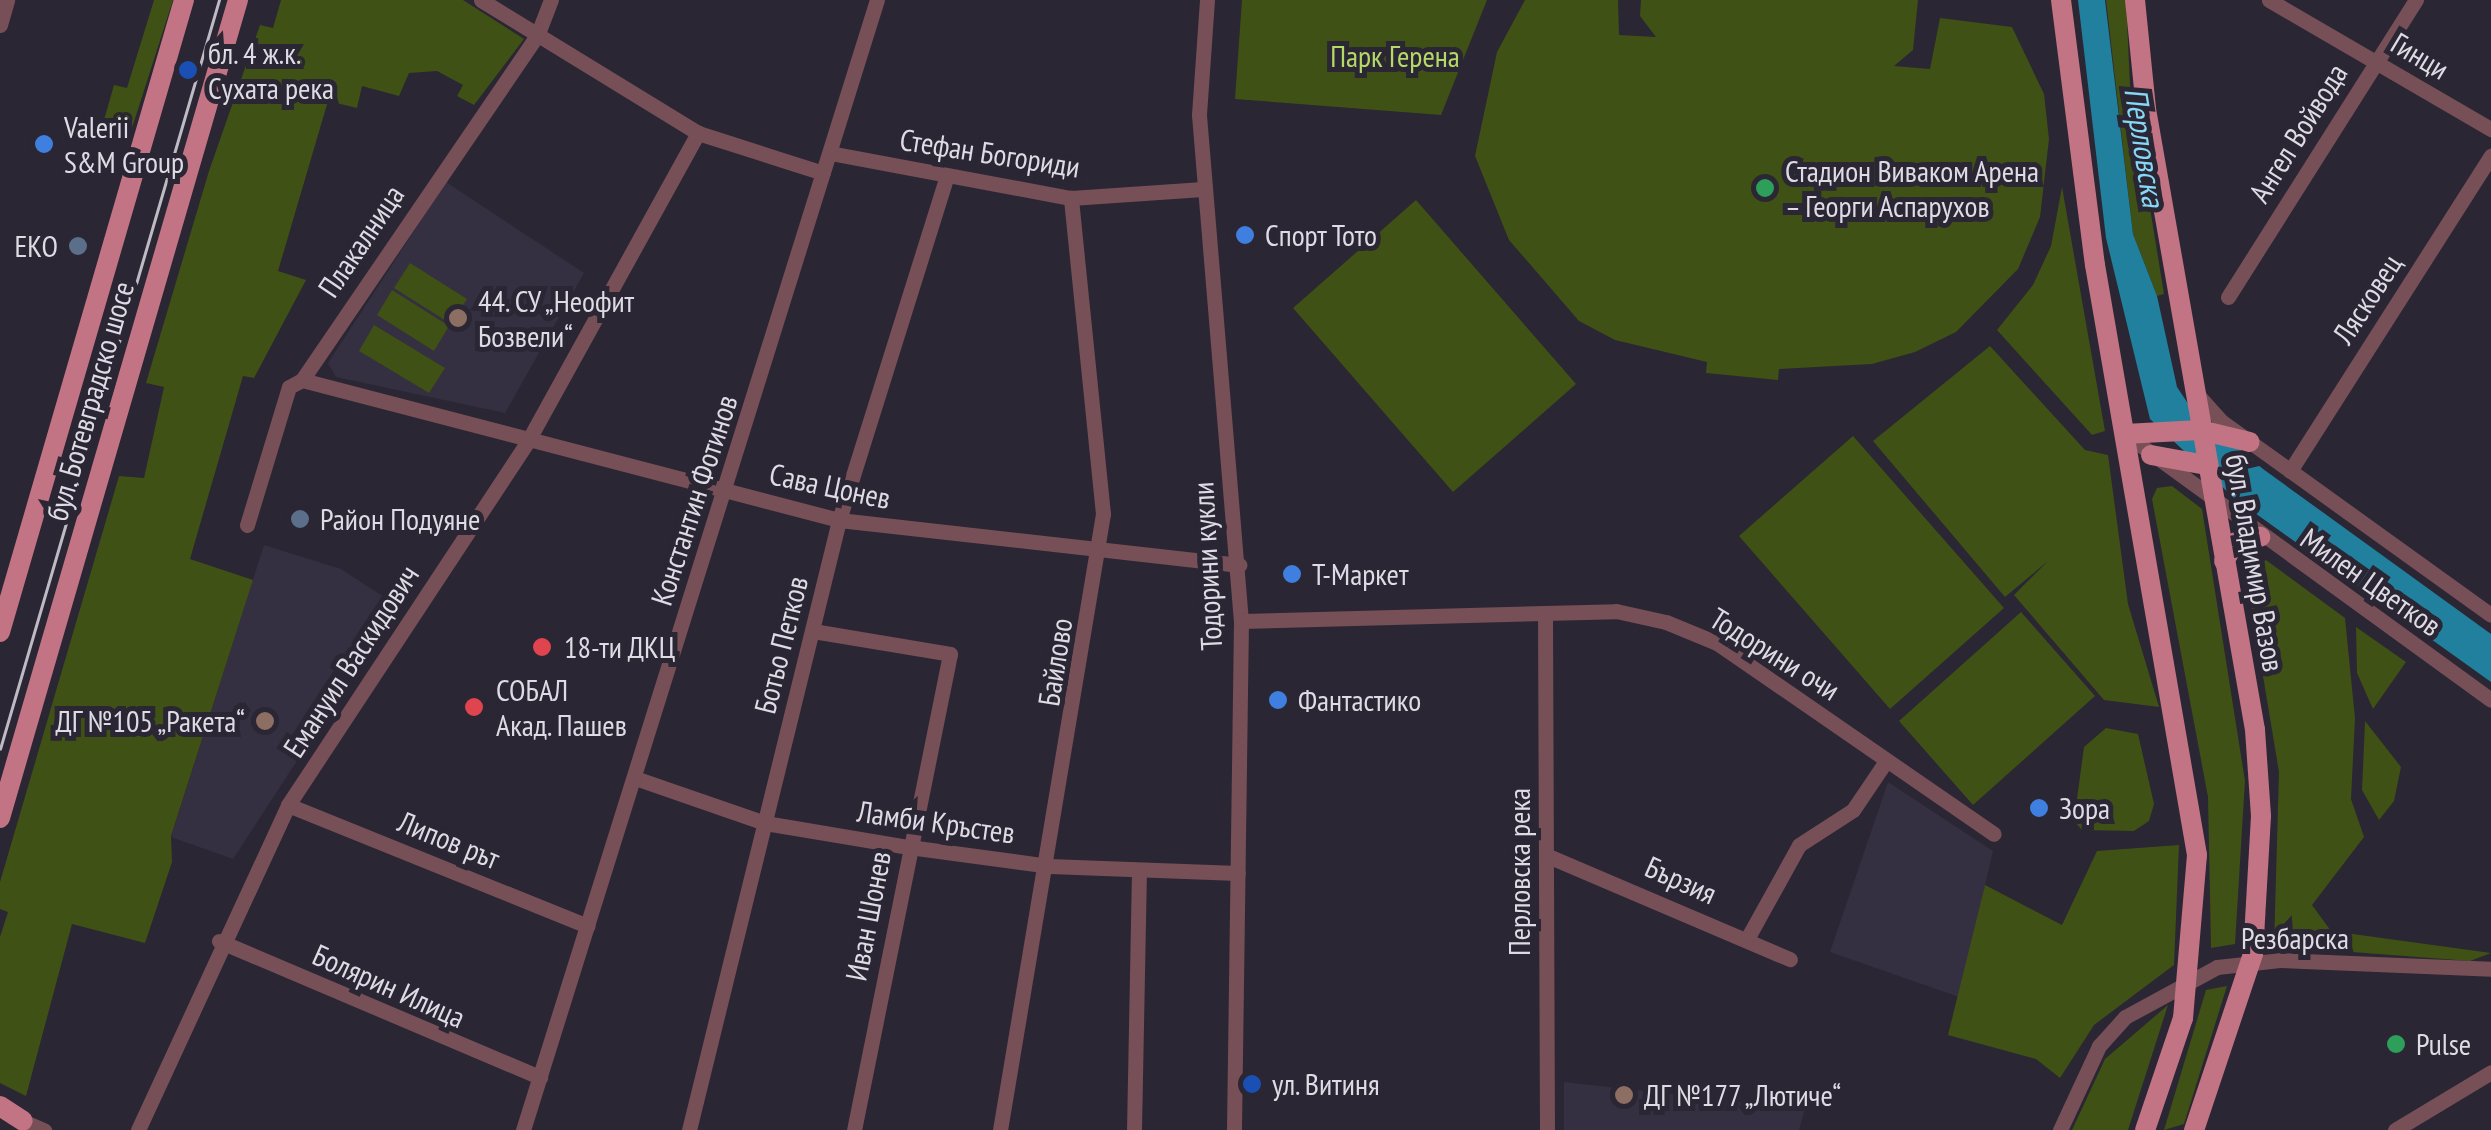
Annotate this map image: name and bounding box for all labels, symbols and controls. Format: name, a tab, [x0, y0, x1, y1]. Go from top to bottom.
street label: Гинци	[2385, 25, 2455, 87]
place label: бл. 4 ж.к. Сухата река	[208, 35, 334, 106]
park label: Парк Герена	[1330, 38, 1460, 74]
street label: Ангел Войвода	[2241, 57, 2355, 209]
marker: бл. 4 ж.к. Сухата река	[177, 59, 199, 81]
water label: Перловска	[2117, 85, 2173, 209]
place label: Valerii S&M Group	[64, 109, 184, 180]
street label: Стефан Богориди	[897, 121, 1083, 185]
marker: Valerii S&M Group	[33, 133, 55, 155]
place label: Стадион Виваком Арена – Георги Аспарухов	[1785, 153, 2040, 224]
marker: Стадион Виваком Арена – Георги Аспарухов	[1754, 177, 1776, 199]
street label: Плакалница	[310, 178, 412, 304]
place label: Спорт Тото	[1265, 217, 1378, 253]
marker: Спорт Тото	[1234, 224, 1256, 246]
place label: EKO	[14, 228, 58, 264]
marker: EKO	[67, 235, 89, 257]
street label: Лясковец	[2325, 248, 2409, 350]
street label: бул. Ботевградско шосе	[38, 276, 142, 526]
place label: 44. СУ „Неофит Бозвели“	[478, 283, 639, 354]
marker: 44. СУ „Неофит Бозвели“	[447, 307, 469, 329]
street label: Константин Фотинов	[643, 390, 745, 610]
street label: бул. Владимир Вазов	[2218, 451, 2292, 675]
street label: Сава Цонев	[766, 456, 894, 516]
street label: Тодорини кукли	[1185, 481, 1229, 651]
place label: Район Подуяне	[320, 501, 480, 537]
marker: Район Подуяне	[289, 508, 311, 530]
street label: Милен Цветков	[2294, 520, 2448, 644]
place label: Т-Маркет	[1312, 556, 1409, 592]
street label: Емануил Васкидович	[276, 558, 426, 764]
marker: Т-Маркет	[1281, 563, 1303, 585]
street label: Ботьо Петков	[747, 573, 815, 717]
street label: Тодорини очи	[1703, 600, 1847, 708]
street label: Байлово	[1030, 615, 1080, 709]
place label: 18-ти ДКЦ	[564, 629, 676, 665]
marker: 18-ти ДКЦ	[529, 634, 555, 660]
place label: СОБАЛ Акад. Пашев	[496, 672, 629, 742]
place label: Фантастико	[1298, 682, 1421, 718]
marker: Фантастико	[1267, 689, 1289, 711]
marker: СОБАЛ Акад. Пашев	[461, 694, 487, 720]
place label: ДГ №105 „Ракета“	[53, 703, 245, 739]
marker: ДГ №105 „Ракета“	[254, 710, 276, 732]
street label: Перловска река	[1501, 788, 1537, 956]
place label: Зора	[2059, 790, 2110, 826]
street label: Ламби Кръстев	[855, 793, 1017, 851]
marker: Зора	[2028, 797, 2050, 819]
street label: Липов рът	[393, 803, 505, 877]
street label: Иван Шонев	[838, 848, 898, 984]
street label: Бързия	[1640, 849, 1722, 911]
street label: Резбарска	[2241, 920, 2349, 956]
street label: Болярин Илица	[307, 936, 471, 1036]
place label: Pulse	[2416, 1026, 2471, 1062]
marker: Pulse	[2385, 1033, 2407, 1055]
place label: ул. Витиня	[1272, 1066, 1381, 1102]
marker: ул. Витиня	[1241, 1073, 1263, 1095]
place label: ДГ №177 „Лютиче“	[1644, 1077, 1845, 1113]
marker: ДГ №177 „Лютиче“	[1613, 1084, 1635, 1106]

